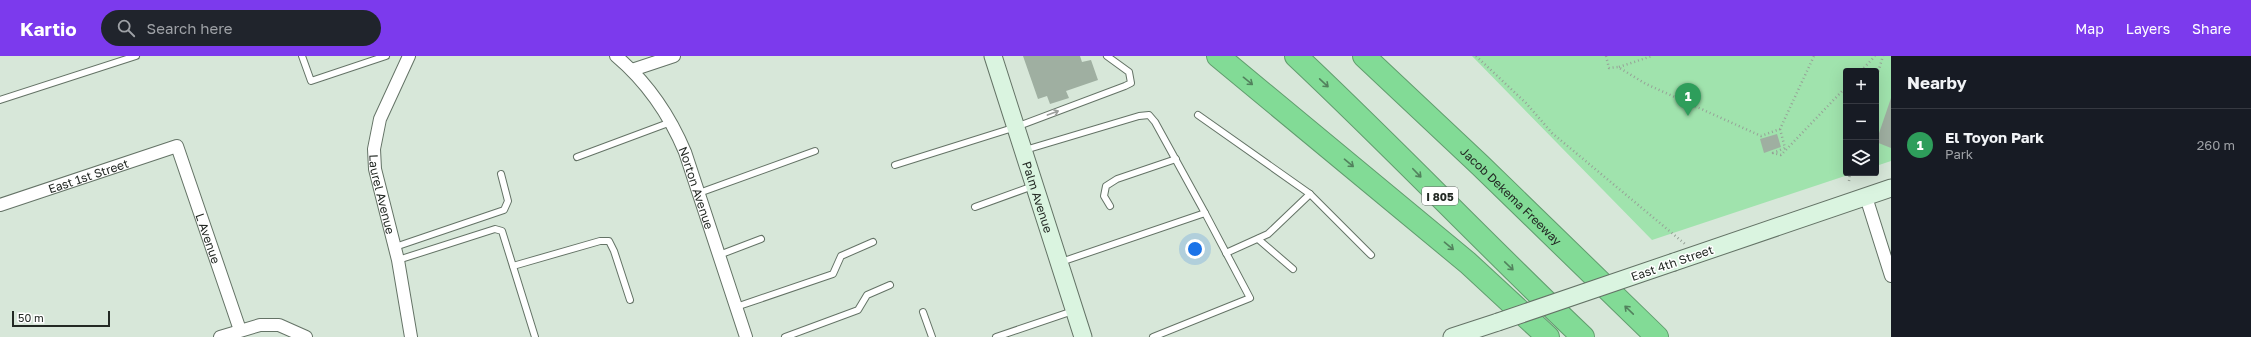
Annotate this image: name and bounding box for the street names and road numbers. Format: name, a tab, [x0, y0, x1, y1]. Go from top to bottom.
street label: Jacob Dekema Freeway	[1458, 143, 1565, 248]
street label: Norton Avenue	[676, 144, 717, 231]
street label: Laurel Avenue	[367, 154, 399, 236]
street label: East 1st Street	[46, 155, 131, 196]
street label: Palm Avenue	[1020, 159, 1057, 235]
road number: I 805	[1422, 187, 1458, 205]
street label: L Avenue	[193, 211, 224, 265]
street label: East 4th Street	[1629, 242, 1715, 284]

